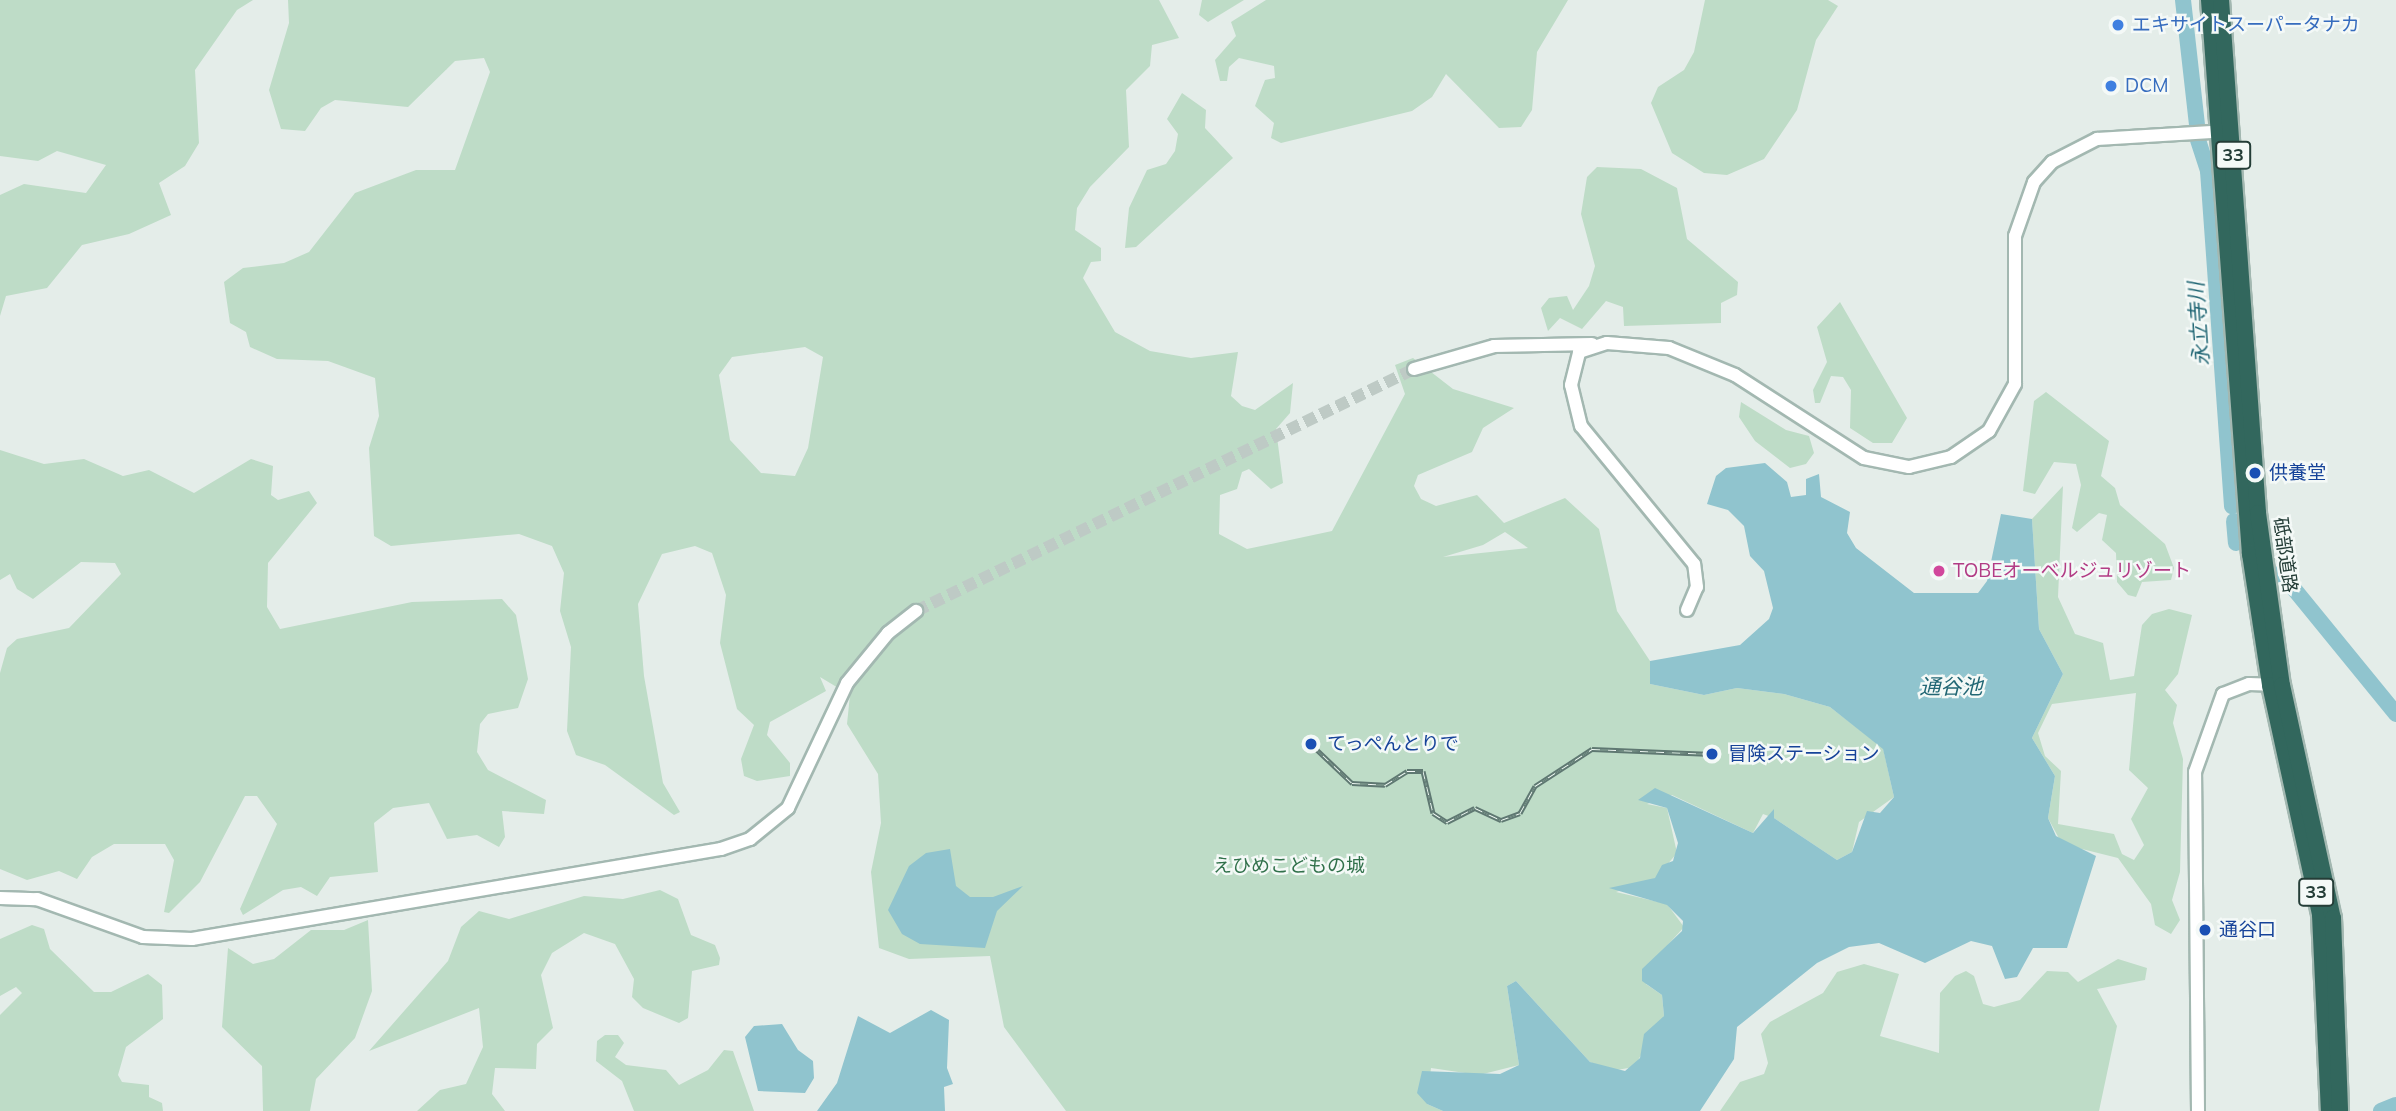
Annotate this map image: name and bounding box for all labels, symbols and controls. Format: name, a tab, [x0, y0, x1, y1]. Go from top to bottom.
place label: エキサイトスーパータナカ	[2132, 14, 2360, 36]
marker: エキサイトスーパータナカ	[2110, 17, 2126, 33]
place label: DCM	[2125, 75, 2168, 97]
marker: DCM	[2103, 78, 2119, 94]
road number: 33	[2214, 140, 2252, 170]
water label: 永立寺川	[2183, 281, 2213, 367]
place label: 供養堂	[2269, 462, 2326, 484]
marker: 供養堂	[2247, 465, 2263, 481]
street label: 砥部道路	[2268, 516, 2302, 594]
place label: TOBEオーベルジュリゾート	[1953, 560, 2192, 582]
marker: TOBEオーベルジュリゾート	[1931, 563, 1947, 579]
water label: 通谷池	[1920, 673, 1982, 699]
place label: てっぺんとりで	[1327, 733, 1460, 755]
marker: てっぺんとりで	[1301, 734, 1321, 754]
place label: 冒険ステーション	[1728, 743, 1880, 765]
marker: 冒険ステーション	[1702, 744, 1722, 764]
park label: えひめこどもの城	[1213, 855, 1365, 877]
road number: 33	[2297, 878, 2335, 906]
place label: 通谷口	[2219, 919, 2276, 941]
marker: 通谷口	[2197, 922, 2213, 938]

